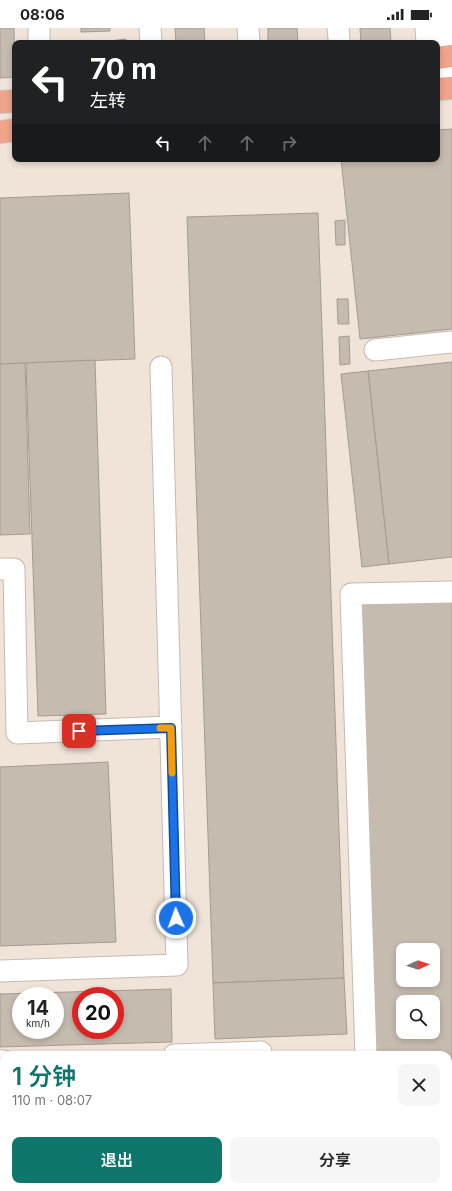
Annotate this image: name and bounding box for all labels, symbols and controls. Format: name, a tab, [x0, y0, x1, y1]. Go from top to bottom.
text: 08:06	[20, 5, 65, 24]
text: 70 m	[90, 52, 157, 86]
icon: left	[24, 56, 76, 108]
text: 左转	[90, 90, 126, 111]
icon: left	[152, 132, 174, 154]
icon: ahead	[194, 132, 216, 154]
icon: ahead	[236, 132, 258, 154]
icon: right	[278, 132, 300, 154]
pin	[62, 714, 96, 748]
icon: arrive	[68, 720, 90, 742]
position arrow	[155, 897, 197, 939]
north arrow	[396, 943, 440, 987]
map controls	[396, 943, 440, 1039]
speed limit sign: 20	[72, 987, 124, 1039]
button: search	[396, 995, 440, 1039]
text: 14	[27, 996, 49, 1020]
text: km/h	[26, 1017, 50, 1029]
text: 1 分钟	[12, 1062, 76, 1091]
button: close	[398, 1064, 440, 1106]
text: 110 m · 08:07	[12, 1092, 92, 1108]
button: 退出	[12, 1137, 222, 1183]
button: 分享	[230, 1137, 440, 1183]

